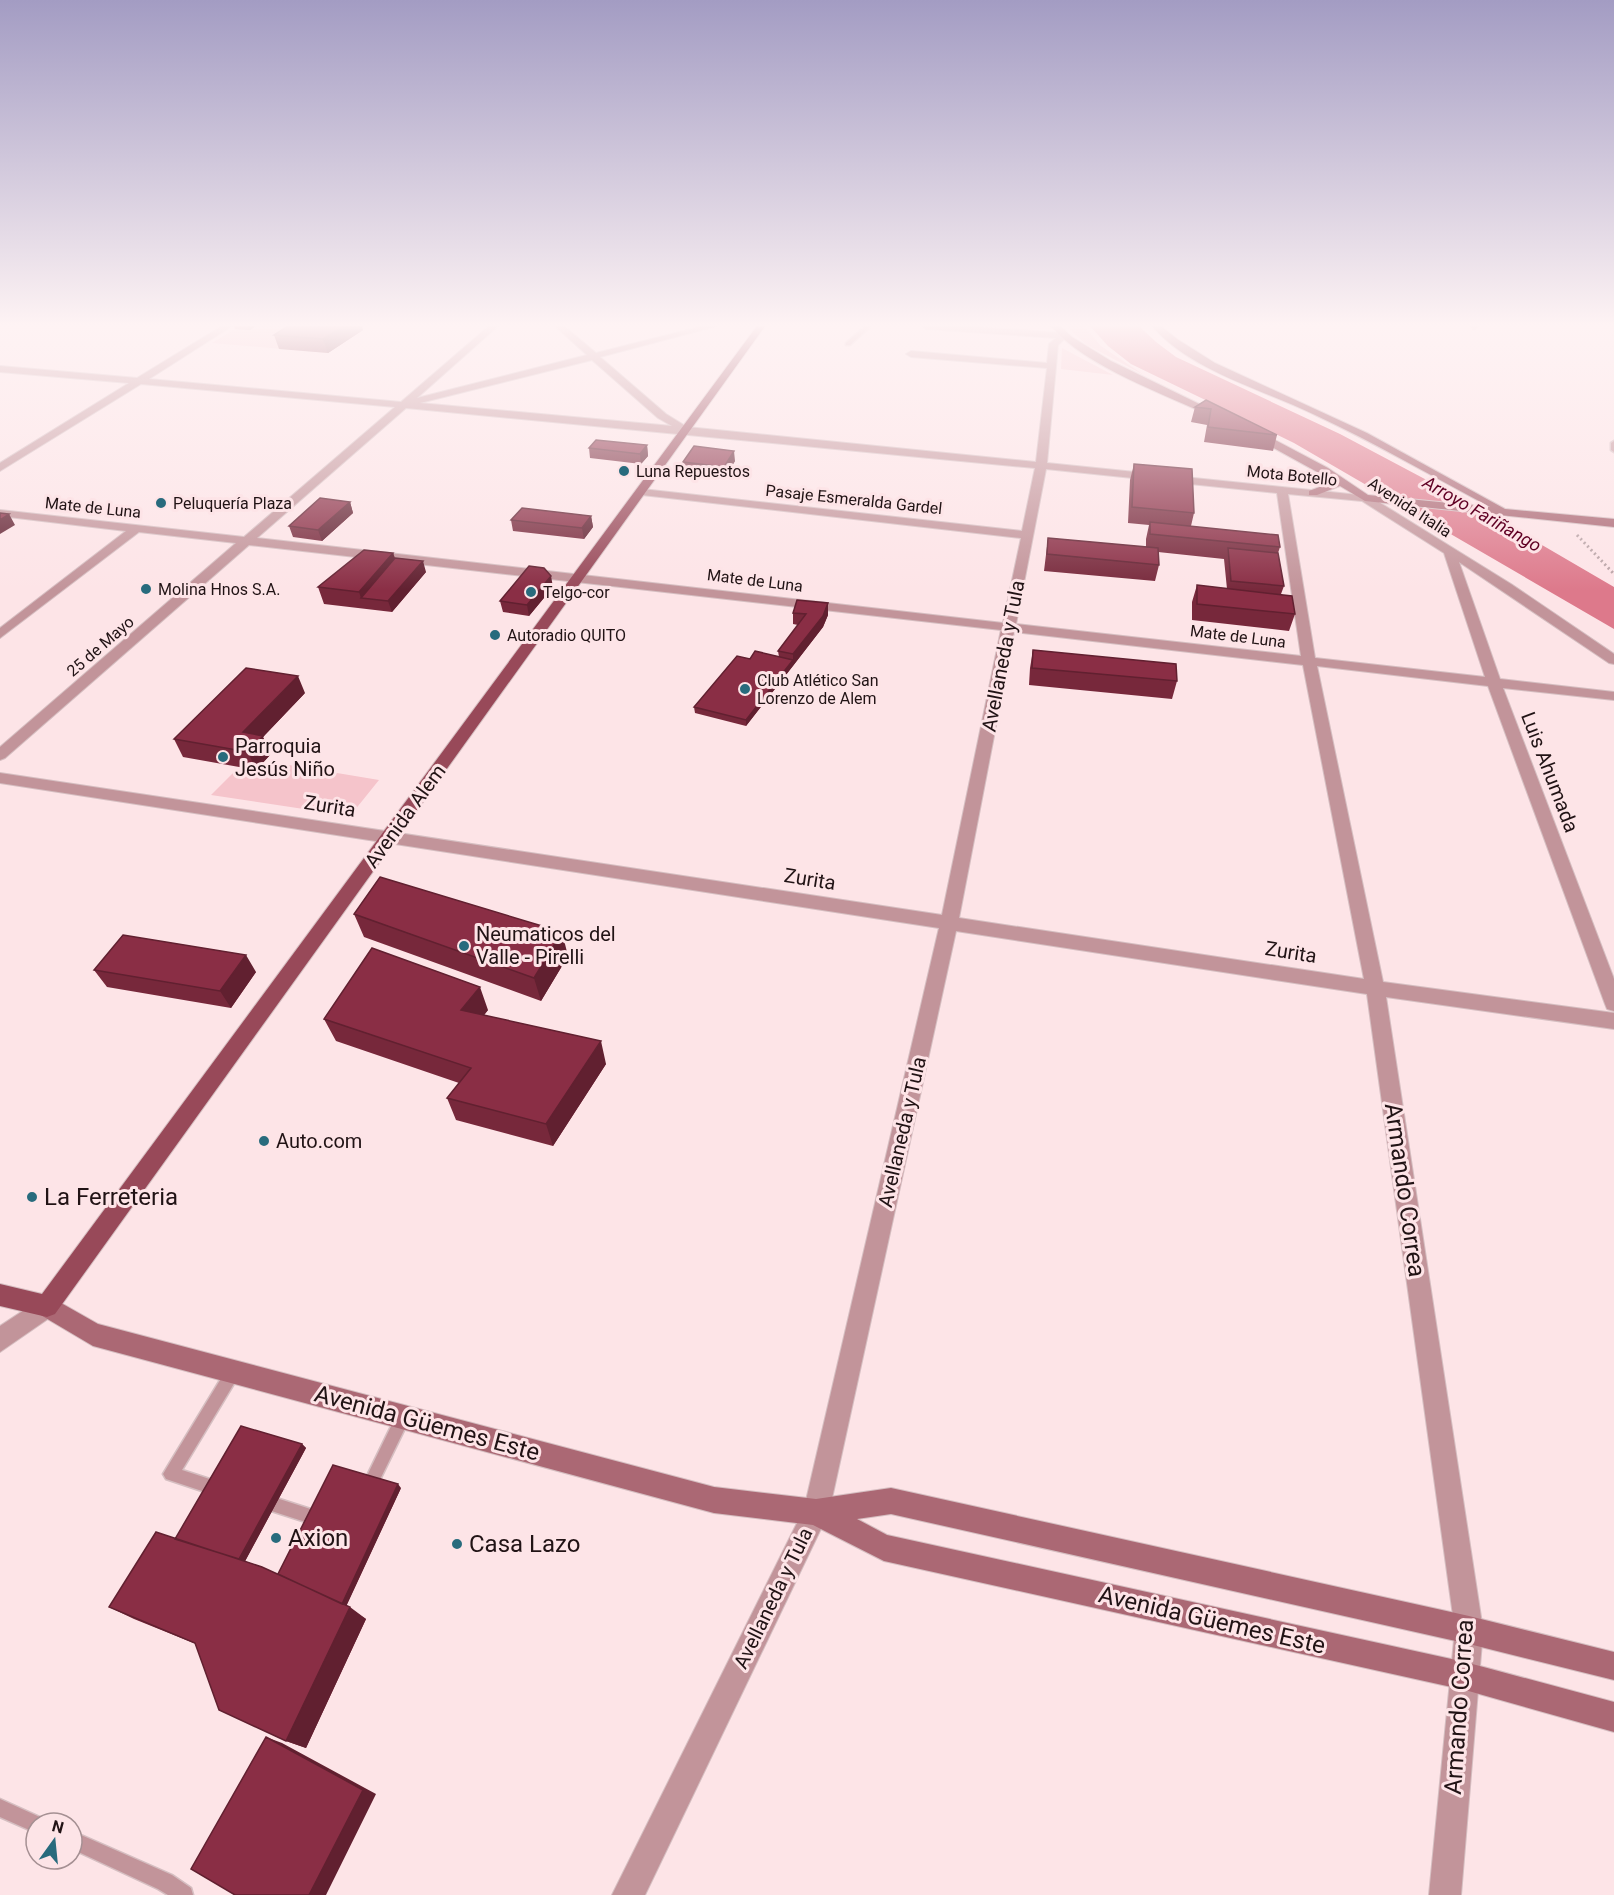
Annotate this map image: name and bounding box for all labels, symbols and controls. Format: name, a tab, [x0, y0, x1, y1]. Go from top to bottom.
street label: Mota Botello	[1246, 461, 1338, 490]
place label: Luna Repuestos	[636, 462, 750, 481]
marker: Luna Repuestos	[617, 464, 631, 478]
water label: Arroyo Fariñango	[1419, 471, 1545, 556]
street label: Avenida Italia	[1365, 473, 1455, 541]
street label: Pasaje Esmeralda Gardel	[765, 481, 943, 518]
street label: Mate de Luna	[44, 493, 142, 522]
place label: Peluquería Plaza	[173, 494, 292, 513]
marker: Peluquería Plaza	[154, 496, 168, 510]
street label: Mate de Luna	[706, 565, 804, 596]
street label: Avellaneda y Tula	[977, 578, 1029, 734]
place label: Molina Hnos S.A.	[158, 580, 280, 599]
marker: Molina Hnos S.A.	[139, 582, 153, 596]
place label: Telgo-cor	[543, 583, 610, 602]
marker: Telgo-cor	[524, 585, 538, 599]
street label: 25 de Mayo	[63, 612, 138, 681]
street label: Mate de Luna	[1189, 621, 1287, 652]
place label: Autoradio QUITO	[507, 626, 626, 645]
marker: Autoradio QUITO	[488, 628, 502, 642]
place label: Club Atlético San Lorenzo de Alem	[757, 671, 879, 708]
marker: Club Atlético San Lorenzo de Alem	[738, 682, 752, 696]
street label: Luis Ahumada	[1516, 708, 1584, 836]
place label: Parroquia Jesús Niño	[235, 734, 335, 781]
marker: Parroquia Jesús Niño	[216, 750, 230, 764]
street label: Avenida Alem	[359, 760, 451, 872]
street label: Zurita	[302, 790, 358, 822]
street label: Zurita	[782, 863, 838, 895]
place label: Neumaticos del Valle - Pirelli	[476, 922, 616, 969]
street label: Zurita	[1263, 936, 1319, 968]
marker: Neumaticos del Valle - Pirelli	[457, 939, 471, 953]
street label: Avellaneda y Tula	[873, 1054, 931, 1210]
street label: Armando Correa	[1379, 1101, 1431, 1279]
place label: Auto.com	[276, 1129, 362, 1153]
marker: Auto.com	[257, 1134, 271, 1148]
place label: La Ferreteria	[44, 1183, 178, 1211]
marker: La Ferreteria	[25, 1190, 39, 1204]
street label: Avenida Güemes Este	[311, 1379, 543, 1467]
place label: Axion	[288, 1524, 348, 1552]
street label: Avellaneda y Tula	[728, 1524, 818, 1672]
place label: Casa Lazo	[469, 1530, 580, 1558]
marker: Axion	[269, 1531, 283, 1545]
marker: Casa Lazo	[450, 1537, 464, 1551]
street label: Avenida Güemes Este	[1096, 1580, 1328, 1660]
street label: Armando Correa	[1439, 1619, 1479, 1795]
north arrow	[24, 1811, 84, 1871]
text: N	[50, 1816, 66, 1838]

